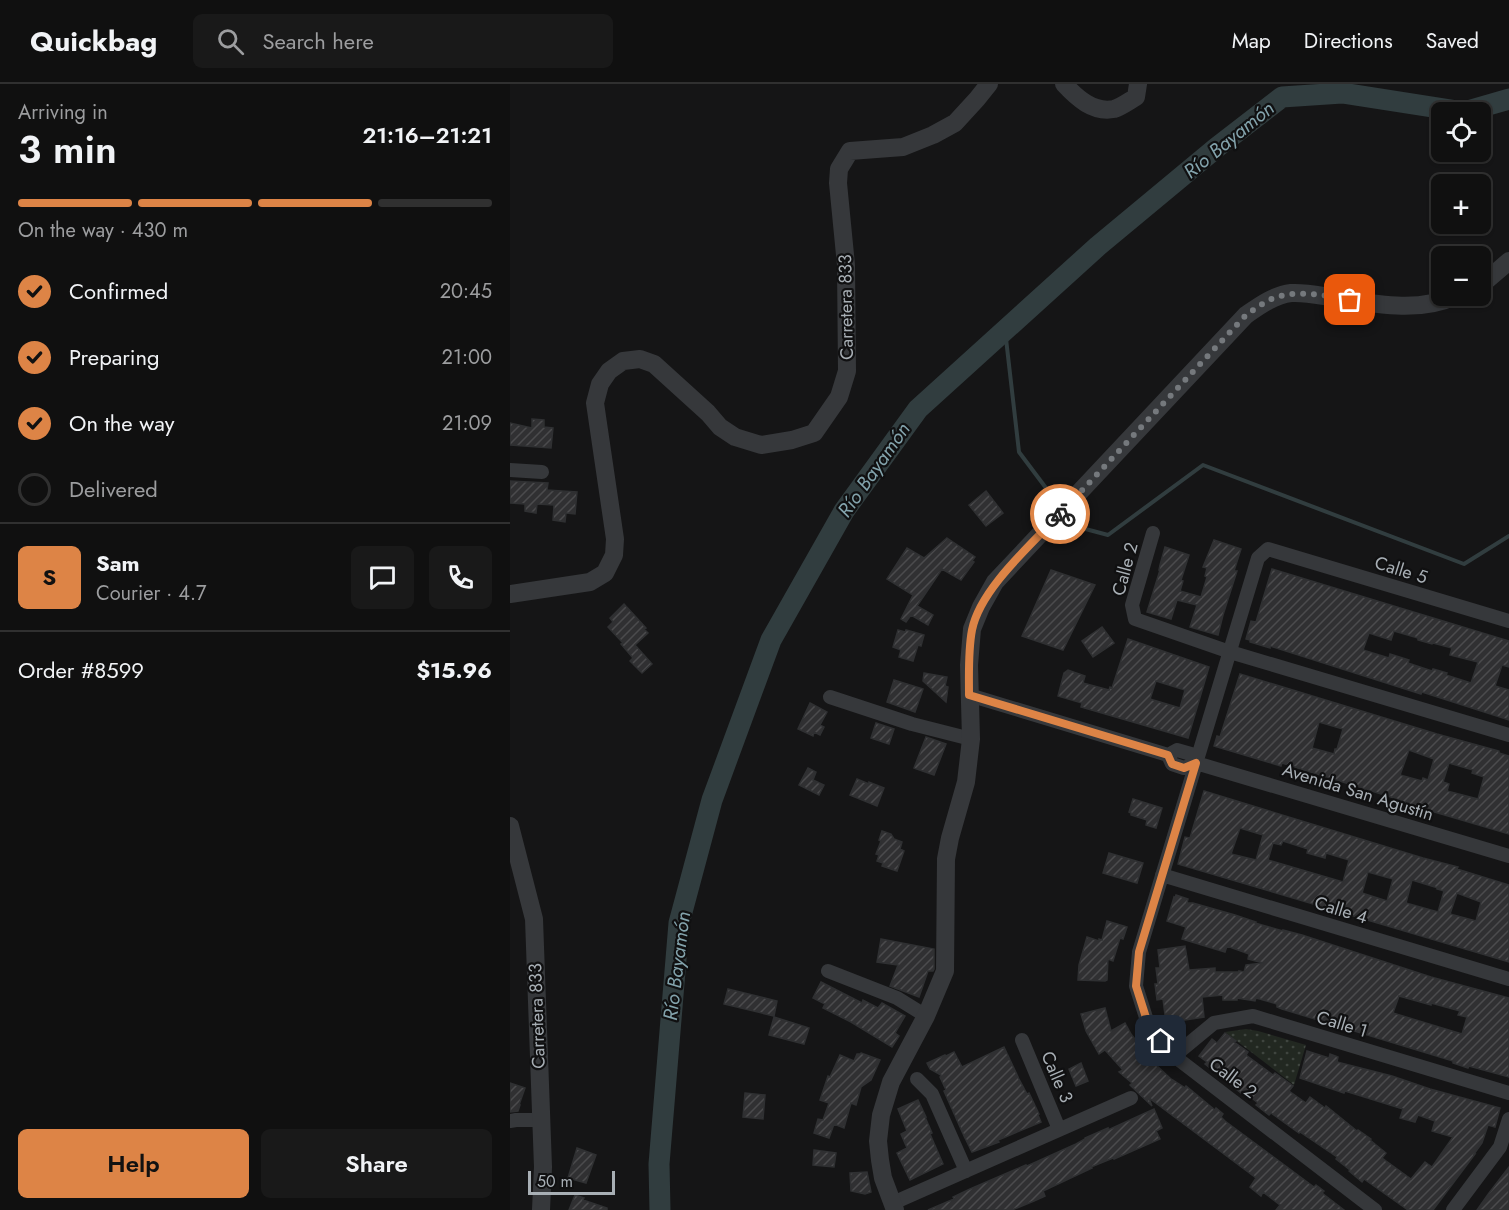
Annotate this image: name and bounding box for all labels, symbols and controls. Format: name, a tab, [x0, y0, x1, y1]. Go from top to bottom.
search box	[193, 14, 613, 68]
text: Quickbag	[30, 21, 157, 62]
icon: search	[214, 25, 247, 58]
text: Search here	[262, 25, 374, 57]
text: Map	[1232, 26, 1271, 56]
text: Directions	[1304, 26, 1393, 56]
text: Saved	[1426, 26, 1479, 56]
water label: Río Bayamón	[1177, 94, 1281, 186]
text: Arriving in	[18, 98, 108, 127]
map controls	[1431, 102, 1491, 306]
button: locate	[1431, 102, 1491, 162]
text: 21:16–21:21	[362, 119, 492, 151]
text: 3 min	[18, 121, 117, 178]
button: +	[1431, 174, 1491, 234]
text: On the way · 430 m	[18, 216, 188, 245]
button: −	[1431, 246, 1491, 306]
street label: Carretera 833	[832, 254, 860, 360]
pin	[1324, 274, 1375, 325]
icon: check	[18, 275, 51, 308]
text: Confirmed	[69, 275, 168, 307]
text: 20:45	[440, 277, 492, 306]
icon: bag	[1333, 283, 1366, 316]
icon: check	[18, 341, 51, 374]
text: Preparing	[69, 341, 160, 373]
text: 21:00	[442, 343, 492, 372]
icon: check	[18, 407, 51, 440]
text: On the way	[69, 407, 174, 439]
text: 21:09	[442, 409, 492, 438]
water label: Río Bayamón	[831, 417, 917, 523]
text: Delivered	[69, 473, 158, 505]
courier	[1030, 484, 1090, 544]
icon: bike	[1044, 498, 1077, 531]
street label: Calle 2	[1105, 539, 1145, 599]
button: chat	[351, 546, 414, 609]
button: phone	[429, 546, 492, 609]
text: Sam	[96, 547, 140, 579]
street label: Calle 5	[1371, 550, 1431, 590]
text: S	[43, 561, 56, 593]
text: Courier · 4.7	[96, 579, 207, 608]
text: Order #8599	[18, 654, 144, 686]
text: $15.96	[416, 654, 492, 686]
street label: Avenida San Agustín	[1279, 757, 1437, 827]
street label: Calle 4	[1311, 890, 1371, 930]
water label: Río Bayamón	[656, 910, 698, 1022]
street label: Carretera 833	[522, 963, 552, 1069]
street label: Calle 1	[1313, 1004, 1371, 1044]
pin	[1135, 1015, 1186, 1066]
icon: home	[1144, 1024, 1177, 1057]
street label: Calle 3	[1035, 1047, 1080, 1107]
street label: Calle 2	[1204, 1051, 1262, 1105]
button: Help	[18, 1129, 249, 1198]
button: Share	[261, 1129, 492, 1198]
scale bar	[528, 1168, 615, 1196]
text: 50 m	[537, 1170, 573, 1193]

